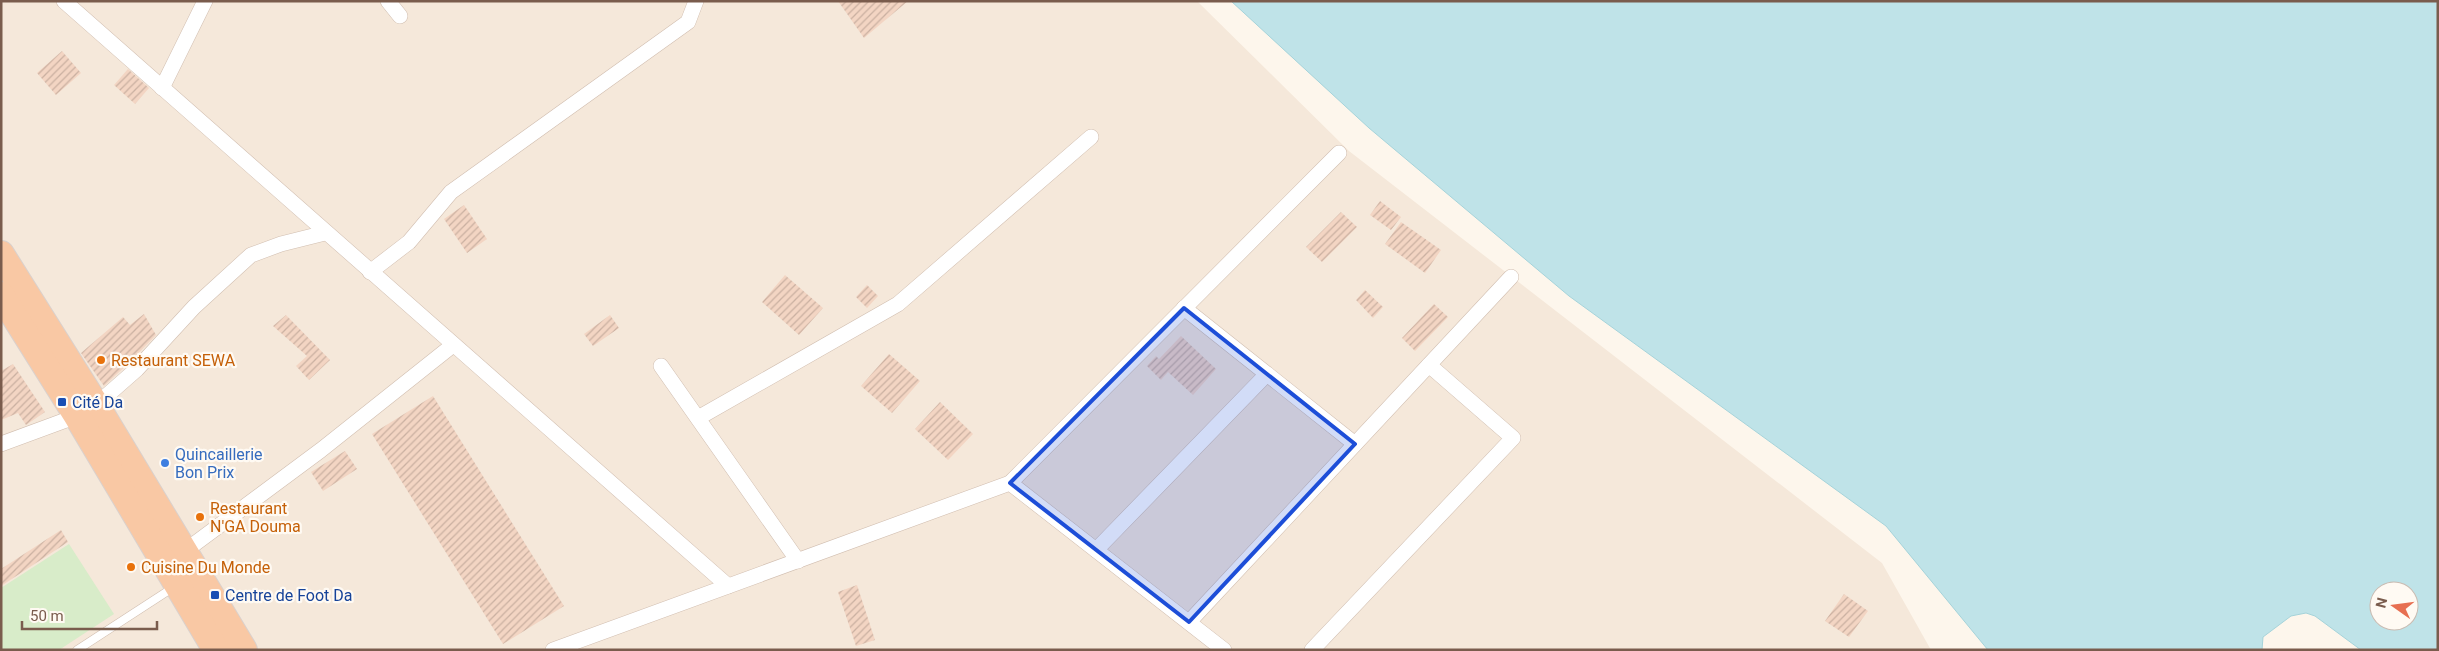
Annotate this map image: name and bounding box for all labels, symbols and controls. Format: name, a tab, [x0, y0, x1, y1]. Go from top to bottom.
place label: Restaurant SEWA	[111, 351, 236, 370]
marker: Restaurant SEWA	[95, 354, 107, 366]
place label: Cité Da	[72, 393, 123, 412]
marker: Cité Da	[56, 396, 68, 408]
place label: Quincaillerie Bon Prix	[175, 445, 263, 482]
marker: Quincaillerie Bon Prix	[159, 457, 171, 469]
place label: Restaurant N'GA Douma	[210, 499, 301, 536]
marker: Restaurant N'GA Douma	[194, 511, 206, 523]
place label: Cuisine Du Monde	[141, 558, 270, 577]
marker: Cuisine Du Monde	[125, 561, 137, 573]
north arrow	[2369, 581, 2419, 631]
place label: Centre de Foot Da	[225, 586, 353, 605]
marker: Centre de Foot Da	[209, 589, 221, 601]
text: N	[2372, 596, 2390, 610]
scale bar	[22, 598, 158, 630]
text: 50 m	[30, 607, 64, 625]

